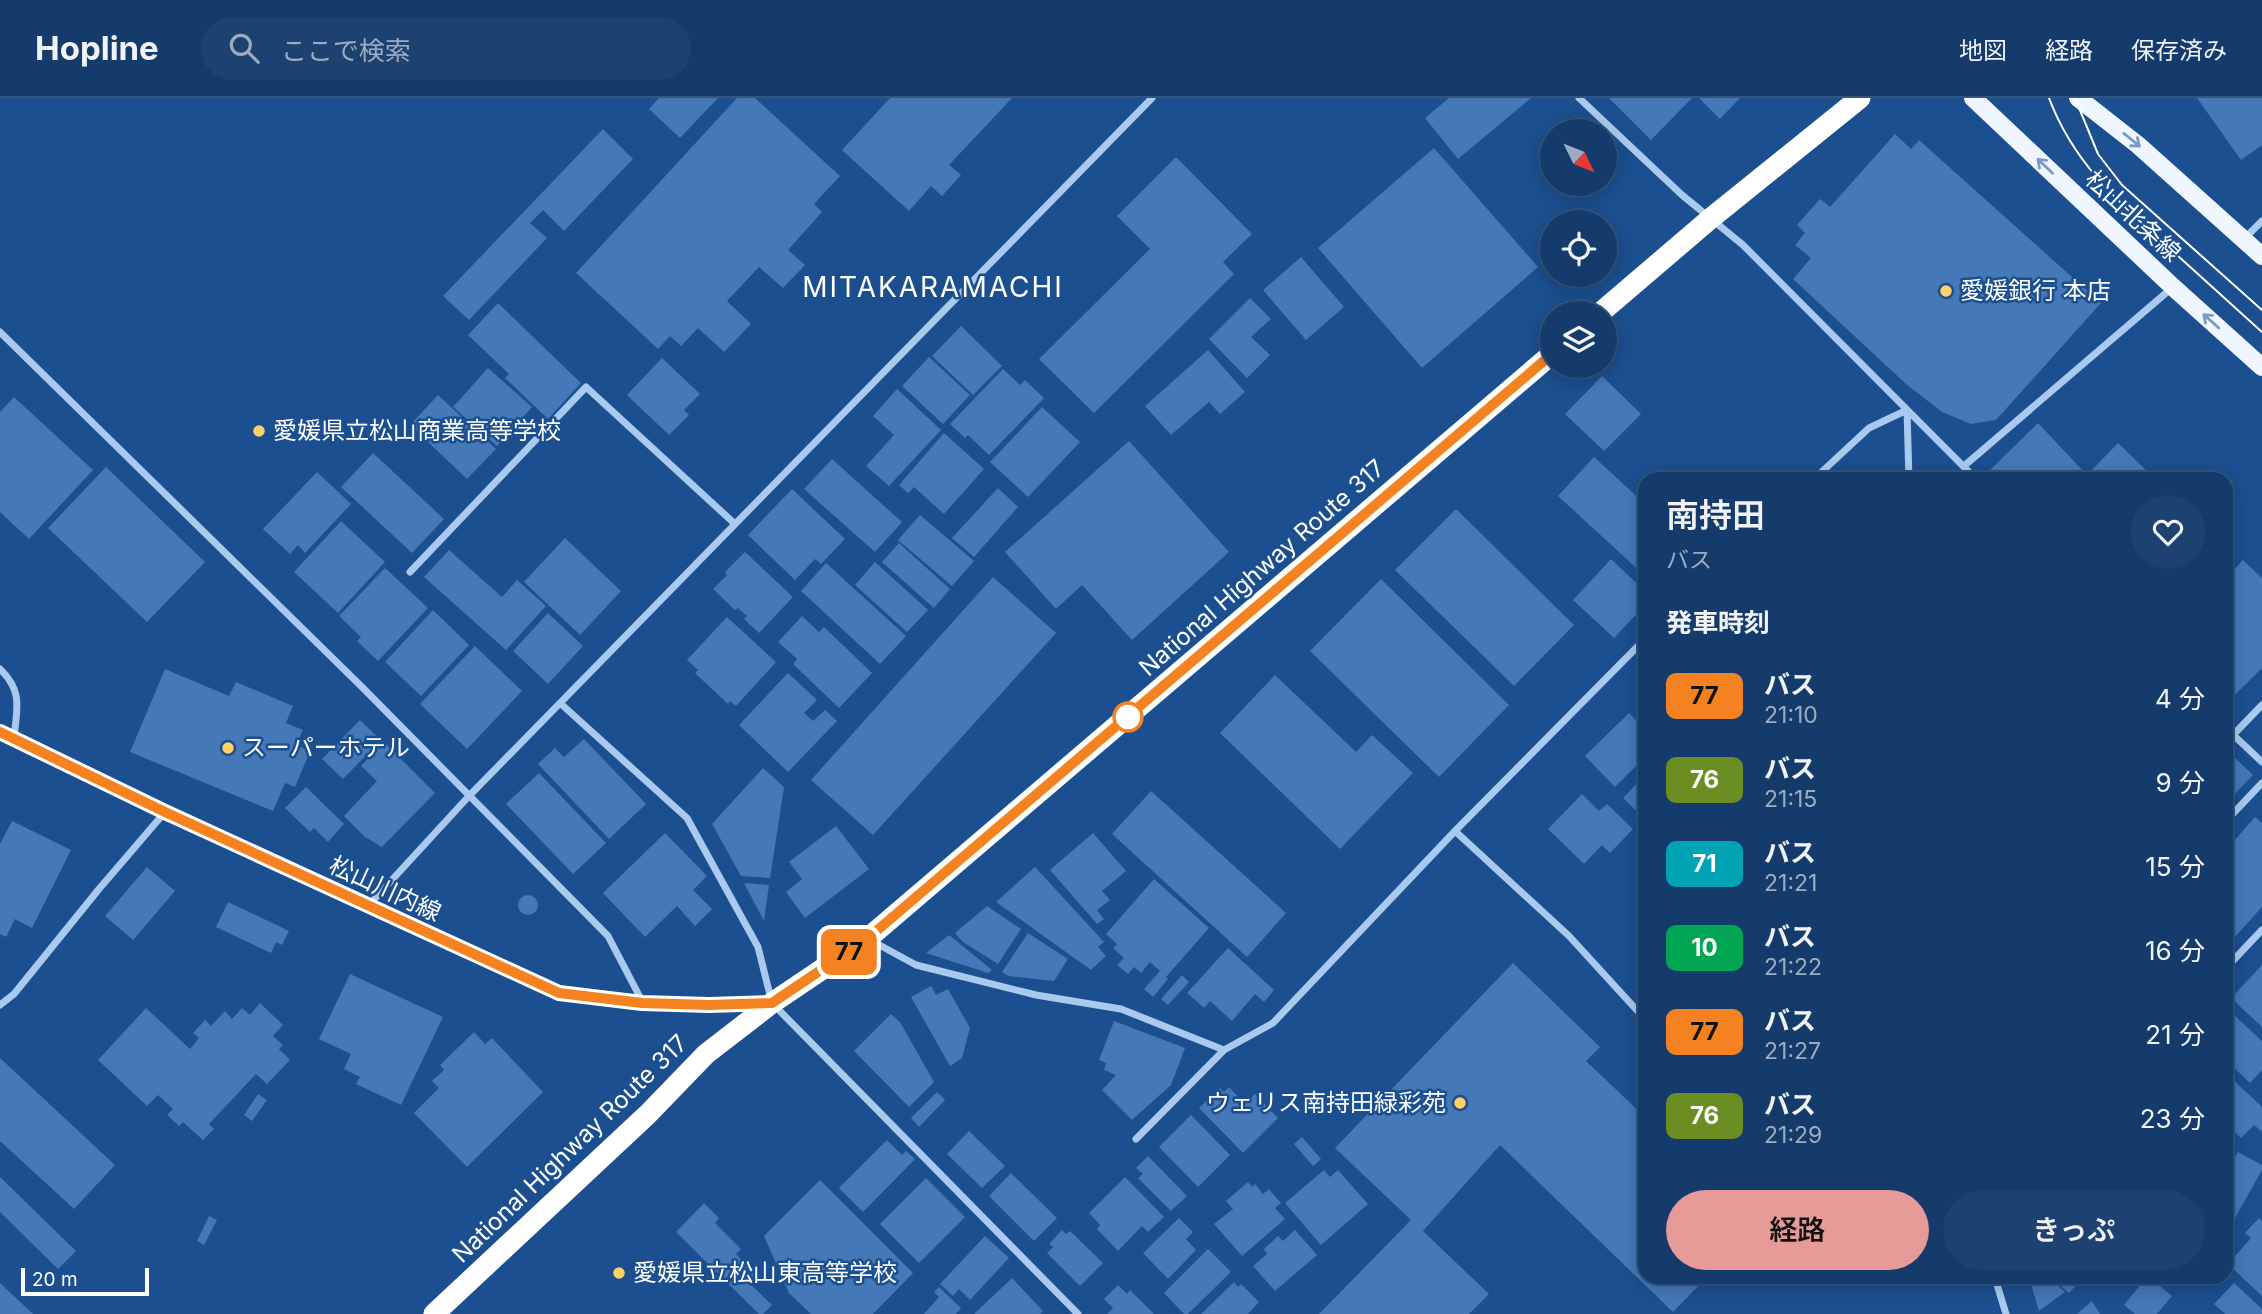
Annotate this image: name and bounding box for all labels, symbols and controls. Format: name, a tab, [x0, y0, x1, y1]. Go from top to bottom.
search box	[201, 17, 691, 80]
text: Hopline	[35, 28, 159, 68]
icon: search	[225, 29, 263, 67]
text: ここで検索	[281, 35, 411, 66]
text: 地図	[1959, 36, 2007, 65]
text: 経路	[2045, 36, 2093, 65]
text: 保存済み	[2131, 36, 2227, 65]
north arrow	[1540, 119, 1617, 196]
map controls	[1540, 119, 1617, 378]
one-way arrow	[2122, 132, 2140, 148]
one-way arrow	[2037, 157, 2054, 174]
street label: 松山北条線	[2080, 164, 2187, 267]
button: locate	[1540, 210, 1617, 287]
district label: MITAKARAMACHI	[802, 270, 1064, 304]
place label: 愛媛銀行 本店	[1960, 276, 2111, 305]
marker: 愛媛銀行 本店	[1938, 283, 1954, 299]
button: layers	[1540, 301, 1617, 378]
one-way arrow	[2202, 313, 2220, 329]
place label: 愛媛県立松山商業高等学校	[273, 416, 561, 445]
marker: 愛媛県立松山商業高等学校	[251, 423, 267, 439]
street label: National Highway Route 317	[1133, 453, 1390, 682]
text: 南持田	[1666, 495, 1765, 535]
button: heart	[2131, 495, 2205, 569]
text: バス	[1666, 546, 1712, 574]
text: 発車時刻	[1666, 607, 1770, 638]
text: バス	[1764, 669, 1816, 700]
text: 77	[1690, 681, 1719, 710]
text: 4 分	[2155, 683, 2205, 714]
text: 21:10	[1764, 701, 1818, 729]
unlabelled marker	[1113, 702, 1143, 732]
place label: スーパーホテル	[242, 733, 410, 762]
marker: スーパーホテル	[220, 740, 236, 756]
text: バス	[1764, 753, 1816, 784]
text: 76	[1690, 765, 1719, 794]
text: 9 分	[2156, 767, 2205, 798]
text: 21:15	[1764, 785, 1817, 813]
text: バス	[1764, 837, 1816, 868]
text: 71	[1692, 849, 1717, 878]
street label: 松山川内線	[325, 850, 446, 927]
text: 15 分	[2145, 851, 2205, 882]
text: 21:21	[1764, 869, 1817, 897]
text: バス	[1764, 921, 1816, 952]
line badge: 77	[818, 929, 880, 975]
text: 10	[1691, 933, 1718, 962]
text: 16 分	[2145, 935, 2205, 966]
text: 77	[835, 937, 863, 966]
text: 21:22	[1764, 953, 1822, 981]
text: バス	[1764, 1005, 1816, 1036]
text: 77	[1690, 1017, 1719, 1046]
text: 21 分	[2145, 1019, 2205, 1050]
street label: National Highway Route 317	[446, 1029, 693, 1269]
text: 21:27	[1764, 1037, 1821, 1065]
place label: ウェリス南持田緑彩苑	[1206, 1088, 1446, 1117]
text: バス	[1764, 1089, 1816, 1120]
marker: ウェリス南持田緑彩苑	[1452, 1095, 1468, 1111]
text: 76	[1690, 1101, 1719, 1130]
text: 23 分	[2140, 1103, 2205, 1134]
text: 21:29	[1764, 1121, 1822, 1149]
button: 経路	[1666, 1190, 1929, 1270]
button: きっぷ	[1943, 1190, 2205, 1270]
place label: 愛媛県立松山東高等学校	[633, 1258, 897, 1287]
scale bar	[21, 1265, 149, 1297]
marker: 愛媛県立松山東高等学校	[611, 1265, 627, 1281]
text: 20 m	[32, 1268, 78, 1291]

